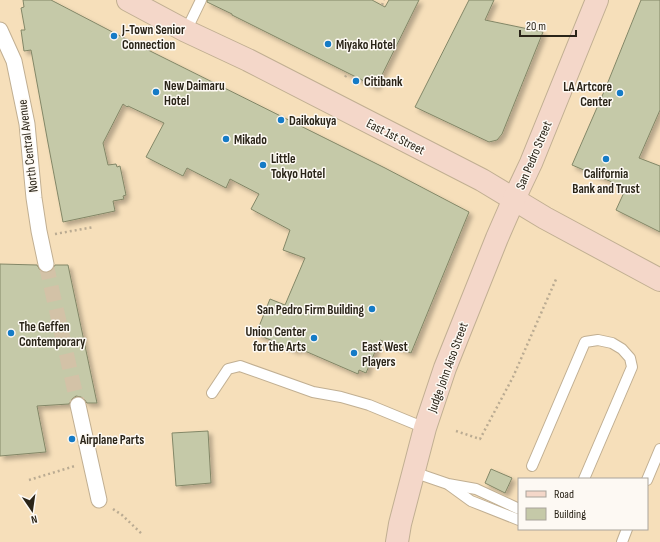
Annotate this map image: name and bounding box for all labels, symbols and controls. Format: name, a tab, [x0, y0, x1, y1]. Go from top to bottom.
scale bar	[520, 12, 576, 38]
text: 20 m	[526, 19, 546, 34]
place label: J-Town Senior Connection	[121, 22, 185, 53]
marker: J-Town Senior Connection	[109, 31, 119, 41]
place label: Miyako Hotel	[336, 37, 396, 53]
marker: Miyako Hotel	[323, 39, 333, 49]
place label: Citibank	[364, 74, 403, 90]
marker: Citibank	[351, 76, 361, 86]
place label: New Daimaru Hotel	[164, 78, 225, 109]
place label: LA Artcore Center	[563, 79, 612, 110]
marker: New Daimaru Hotel	[151, 87, 161, 97]
marker: LA Artcore Center	[615, 88, 625, 98]
street label: North Central Avenue	[14, 99, 42, 193]
place label: Daikokuya	[289, 113, 336, 129]
marker: Daikokuya	[276, 115, 286, 125]
street label: East 1st Street	[364, 115, 428, 158]
street label: San Pedro Street	[512, 119, 556, 192]
place label: Mikado	[234, 132, 267, 148]
marker: Mikado	[221, 134, 231, 144]
place label: Little Tokyo Hotel	[271, 151, 325, 182]
marker: California Bank and Trust	[601, 154, 611, 164]
marker: Little Tokyo Hotel	[258, 160, 268, 170]
place label: California Bank and Trust	[572, 166, 640, 197]
place label: San Pedro Firm Building	[257, 302, 365, 318]
marker: San Pedro Firm Building	[367, 304, 377, 314]
place label: The Geffen Contemporary	[19, 319, 86, 350]
street label: Judge John Aiso Street	[424, 320, 472, 416]
place label: Union Center for the Arts	[246, 324, 306, 355]
marker: The Geffen Contemporary	[6, 328, 16, 338]
marker: Union Center for the Arts	[309, 333, 319, 343]
place label: East West Players	[362, 339, 408, 370]
marker: East West Players	[349, 348, 359, 358]
place label: Airplane Parts	[79, 432, 144, 448]
marker: Airplane Parts	[67, 434, 77, 444]
legend	[518, 478, 648, 530]
text: Road	[554, 487, 574, 502]
north arrow	[12, 490, 52, 530]
text: Building	[554, 507, 586, 522]
text: N	[30, 512, 38, 526]

